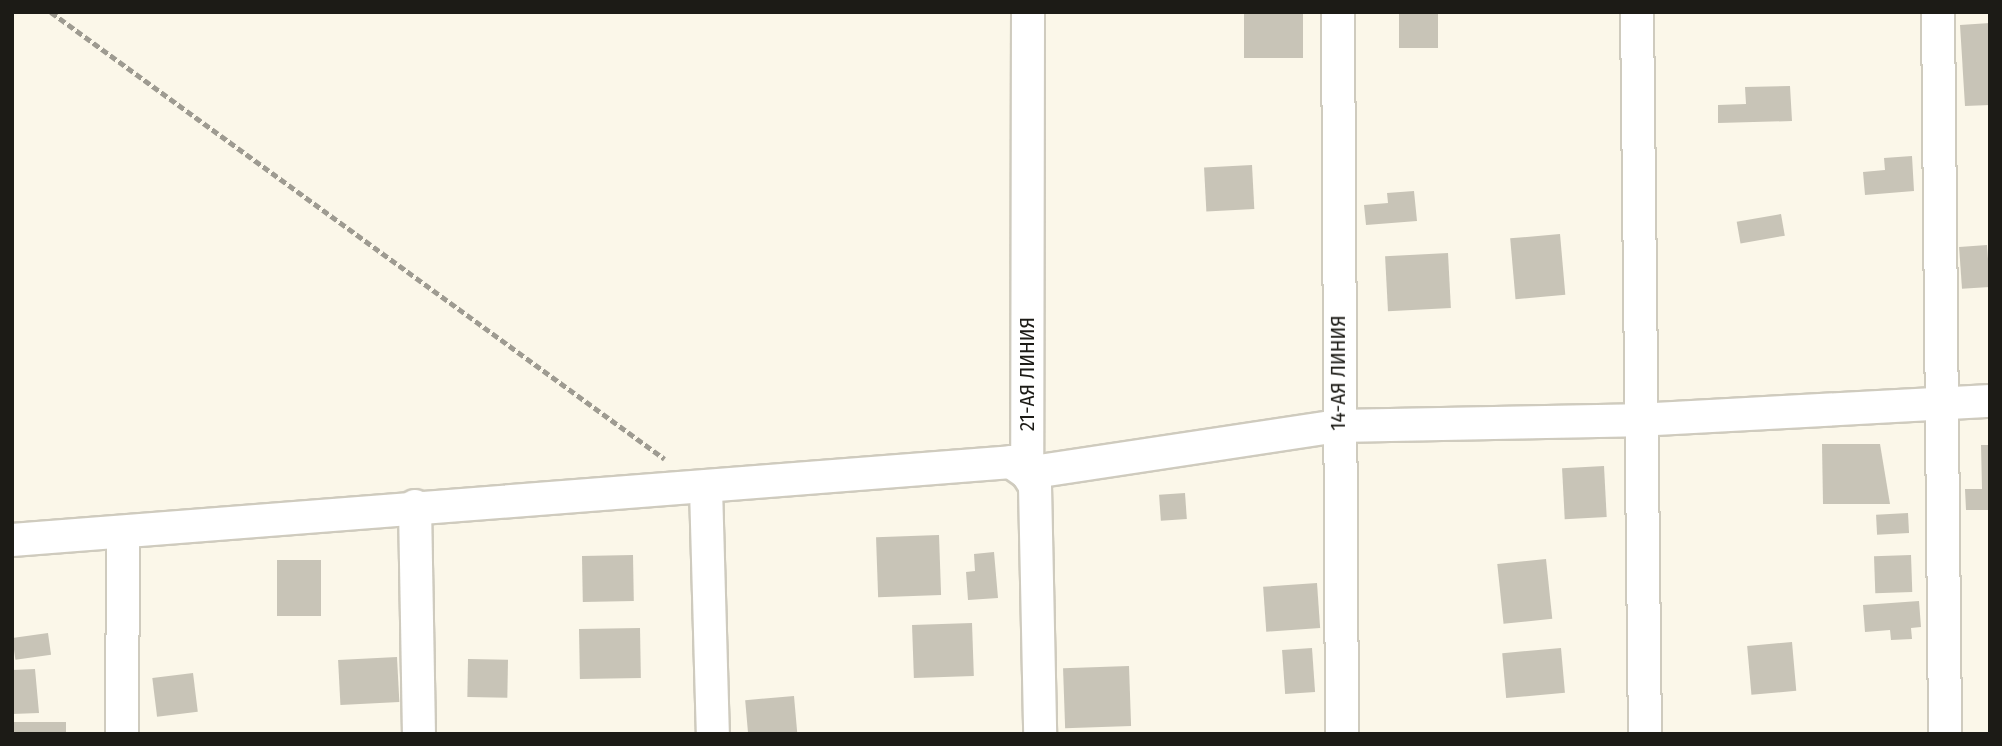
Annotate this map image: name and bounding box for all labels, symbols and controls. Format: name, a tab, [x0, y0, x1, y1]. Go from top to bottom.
street label: 14-АЯ ЛИНИЯ	[1325, 315, 1351, 431]
street label: 21-АЯ ЛИНИЯ	[1014, 317, 1040, 431]

